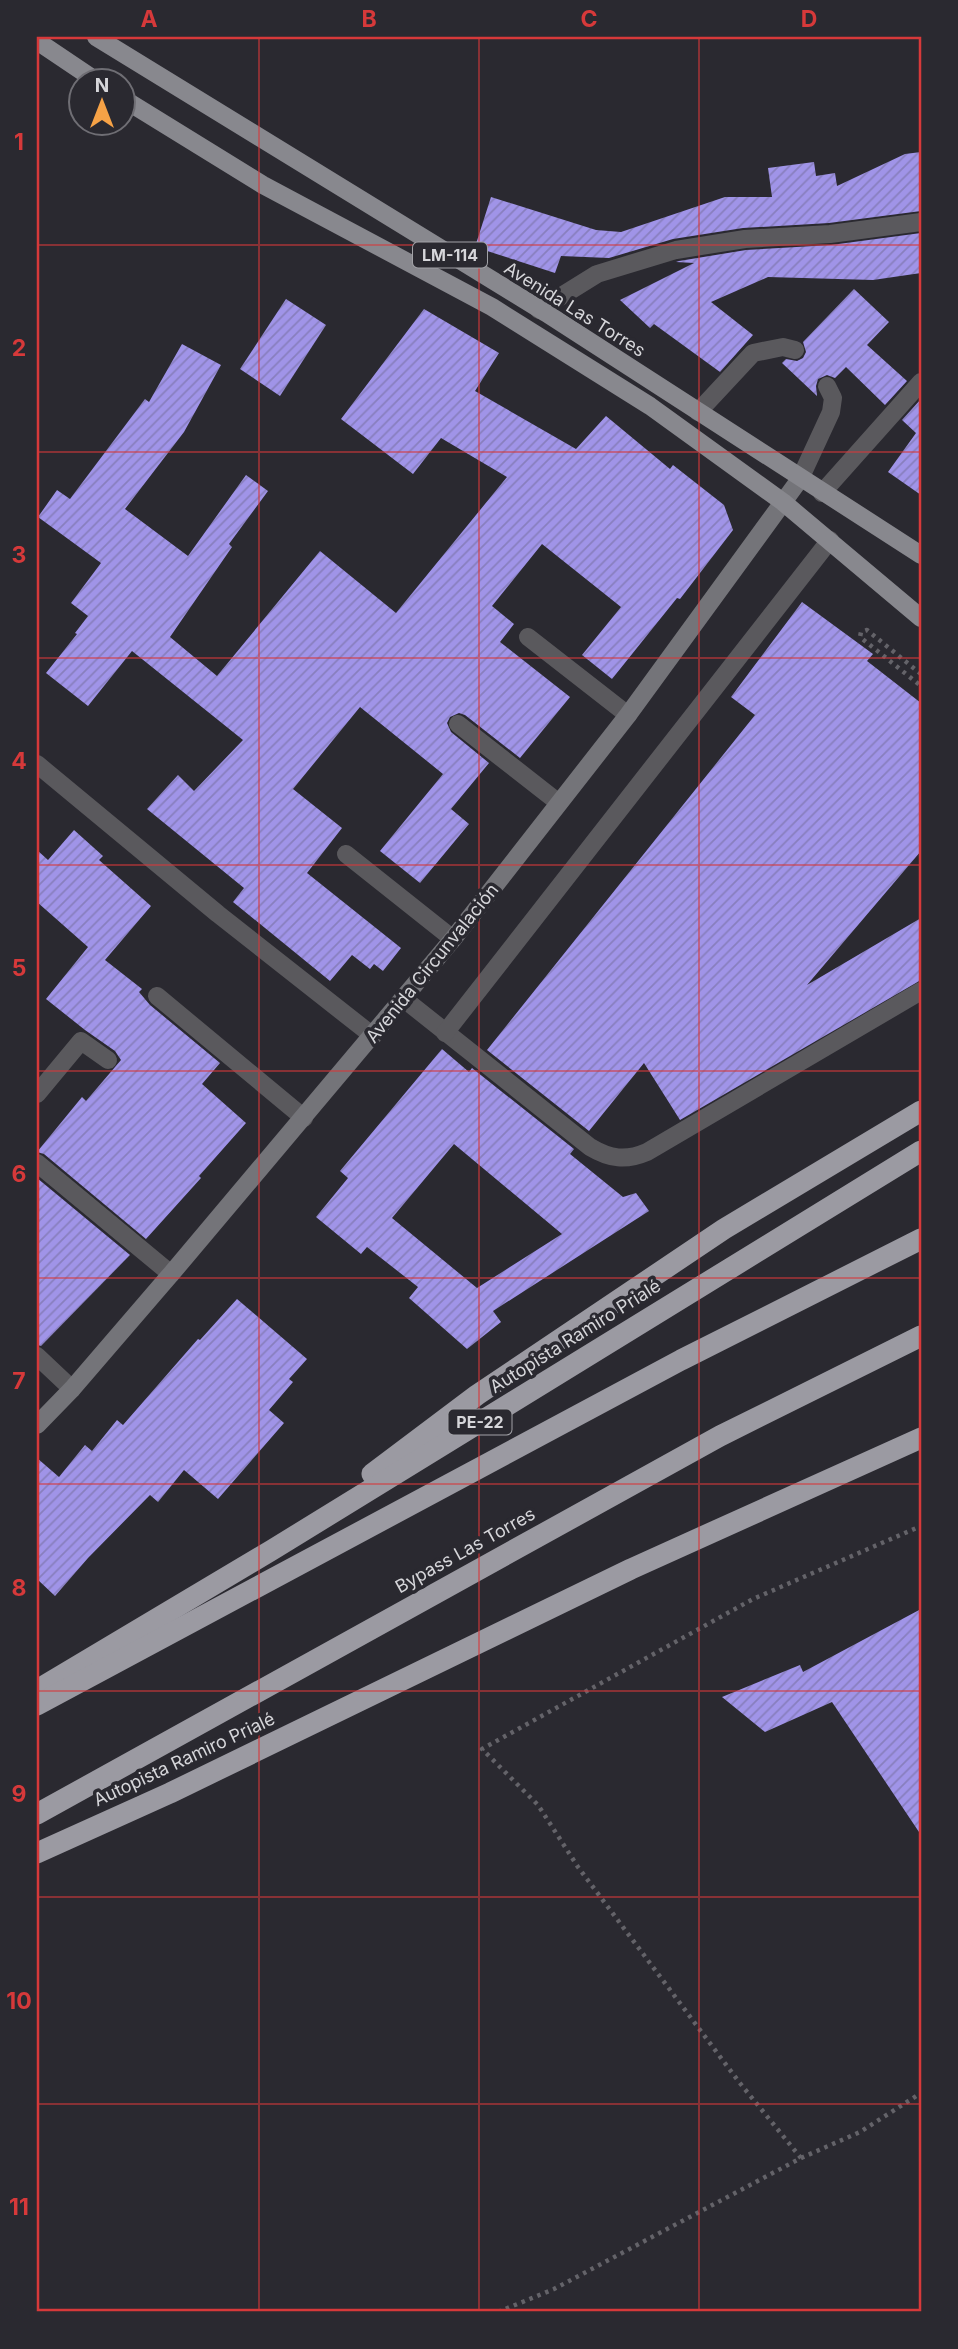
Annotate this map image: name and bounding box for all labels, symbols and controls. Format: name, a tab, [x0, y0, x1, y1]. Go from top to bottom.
text: A	[140, 5, 158, 33]
text: B	[361, 5, 377, 33]
text: C	[580, 5, 598, 33]
text: D	[801, 5, 817, 33]
north arrow	[66, 66, 136, 136]
text: N	[95, 74, 109, 97]
text: 1	[14, 128, 24, 156]
road number: LM-114	[413, 243, 487, 268]
street label: Avenida Las Torres	[501, 257, 649, 361]
text: 2	[12, 334, 26, 362]
text: 3	[12, 541, 26, 569]
text: 4	[11, 747, 27, 775]
street label: Avenida Circunvalación	[361, 879, 503, 1047]
text: 5	[12, 954, 26, 982]
text: 6	[12, 1160, 26, 1188]
street label: Autopista Ramiro Prialé	[486, 1275, 664, 1397]
text: 7	[12, 1367, 26, 1395]
road number: PE-22	[448, 1410, 512, 1434]
street label: Bypass Las Torres	[391, 1503, 539, 1597]
text: 8	[12, 1574, 26, 1602]
street label: Autopista Ramiro Prialé	[90, 1708, 278, 1810]
text: 9	[12, 1780, 26, 1808]
text: 10	[6, 1987, 32, 2015]
text: 11	[9, 2193, 29, 2221]

